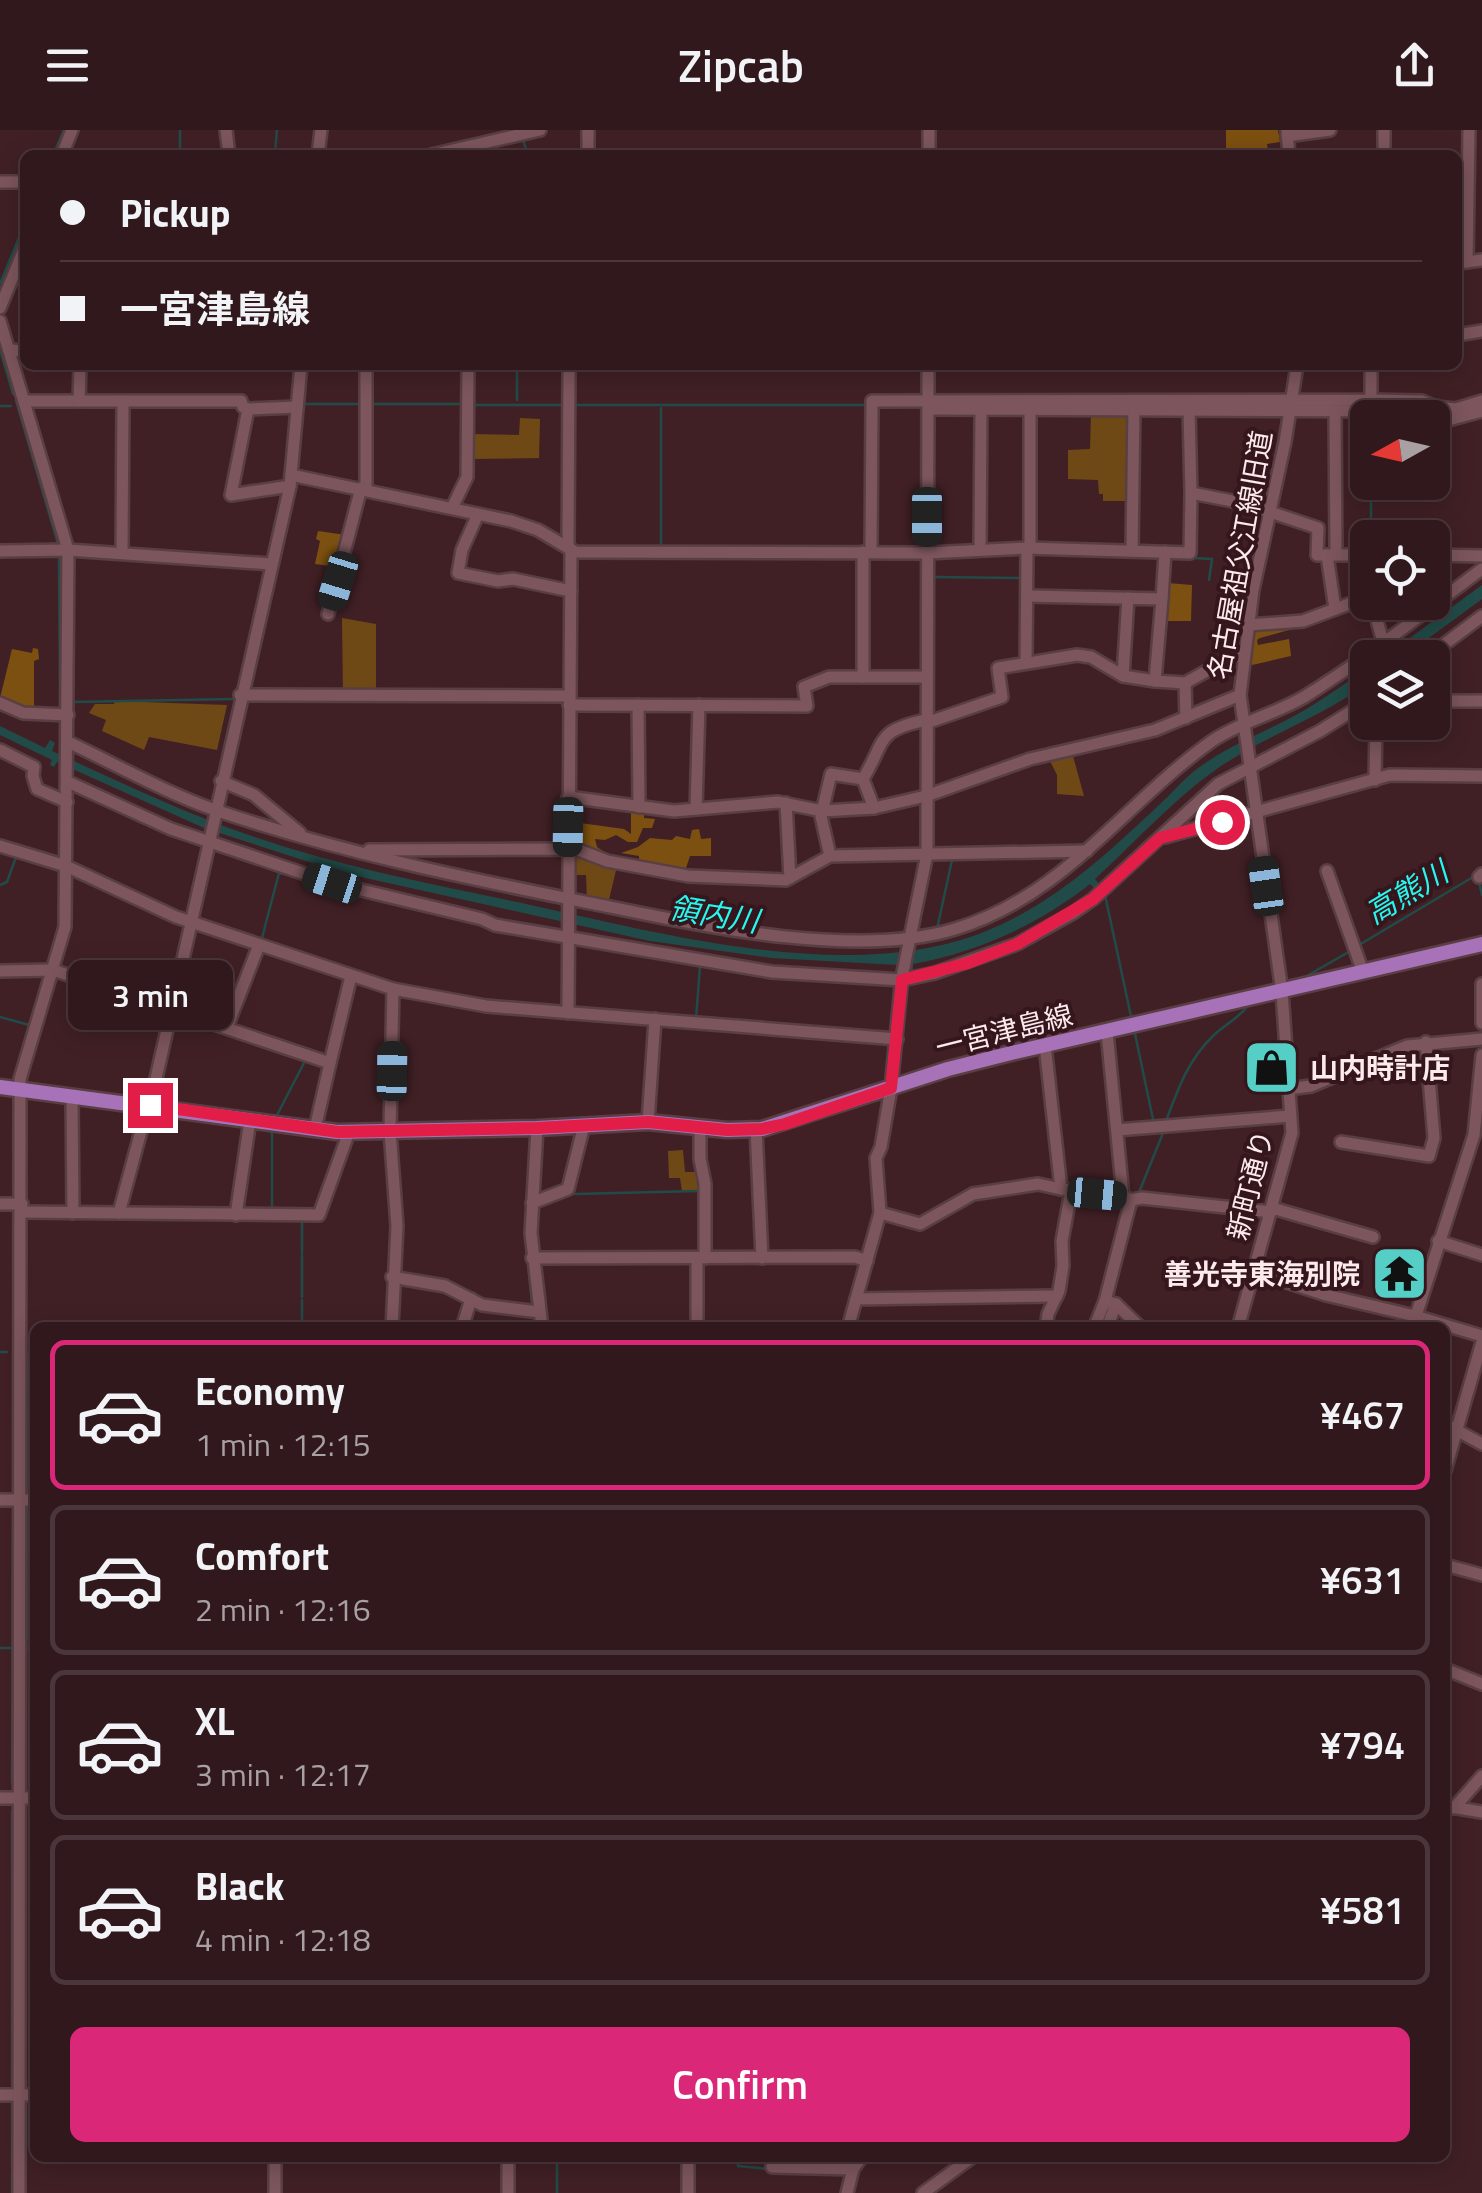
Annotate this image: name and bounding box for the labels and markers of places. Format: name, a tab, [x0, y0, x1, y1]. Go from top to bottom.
shop icon: 山内時計店	[1241, 1038, 1301, 1098]
place label: 山内時計店	[1310, 1046, 1450, 1089]
temple icon: 善光寺東海別院	[1369, 1244, 1429, 1304]
place label: 善光寺東海別院	[1164, 1252, 1360, 1295]

